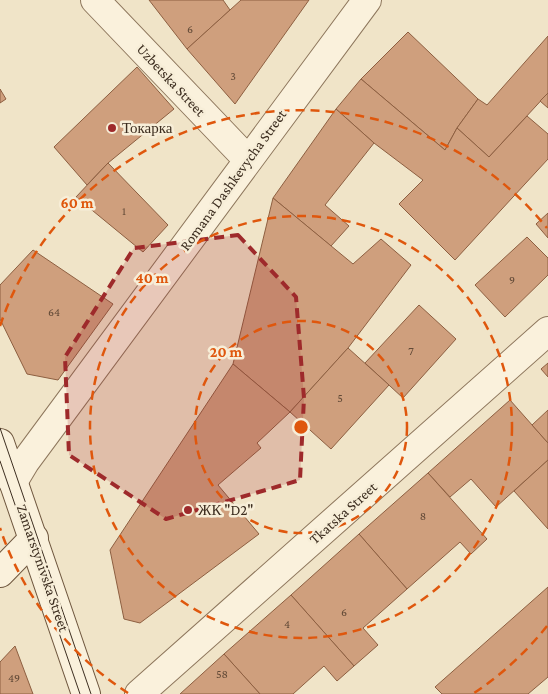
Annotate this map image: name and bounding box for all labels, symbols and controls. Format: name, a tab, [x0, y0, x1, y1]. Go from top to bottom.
house number: 6	[187, 22, 193, 36]
street label: Uzbetska Street	[133, 41, 209, 120]
house number: 3	[230, 69, 236, 83]
street label: Romana Dashkevycha Street	[177, 106, 291, 254]
place label: Токарка	[122, 120, 173, 136]
marker: Токарка	[106, 122, 118, 134]
text: 60 m	[61, 195, 94, 211]
house number: 1	[122, 204, 126, 218]
text: 40 m	[136, 270, 169, 286]
house number: 9	[509, 273, 515, 287]
house number: 64	[48, 305, 60, 319]
text: 20 m	[210, 344, 242, 360]
house number: 7	[408, 344, 414, 358]
house number: 5	[337, 391, 343, 405]
centre of rings	[292, 418, 310, 436]
street label: Tkatska Street	[306, 478, 381, 547]
street label: Zamarstynivska Street	[13, 502, 73, 635]
place label: ЖК "D2"	[198, 502, 253, 518]
marker: ЖК "D2"	[182, 504, 194, 516]
house number: 8	[420, 509, 426, 523]
house number: 6	[341, 605, 347, 619]
house number: 4	[284, 617, 290, 631]
house number: 58	[216, 667, 228, 681]
house number: 49	[8, 671, 20, 685]

